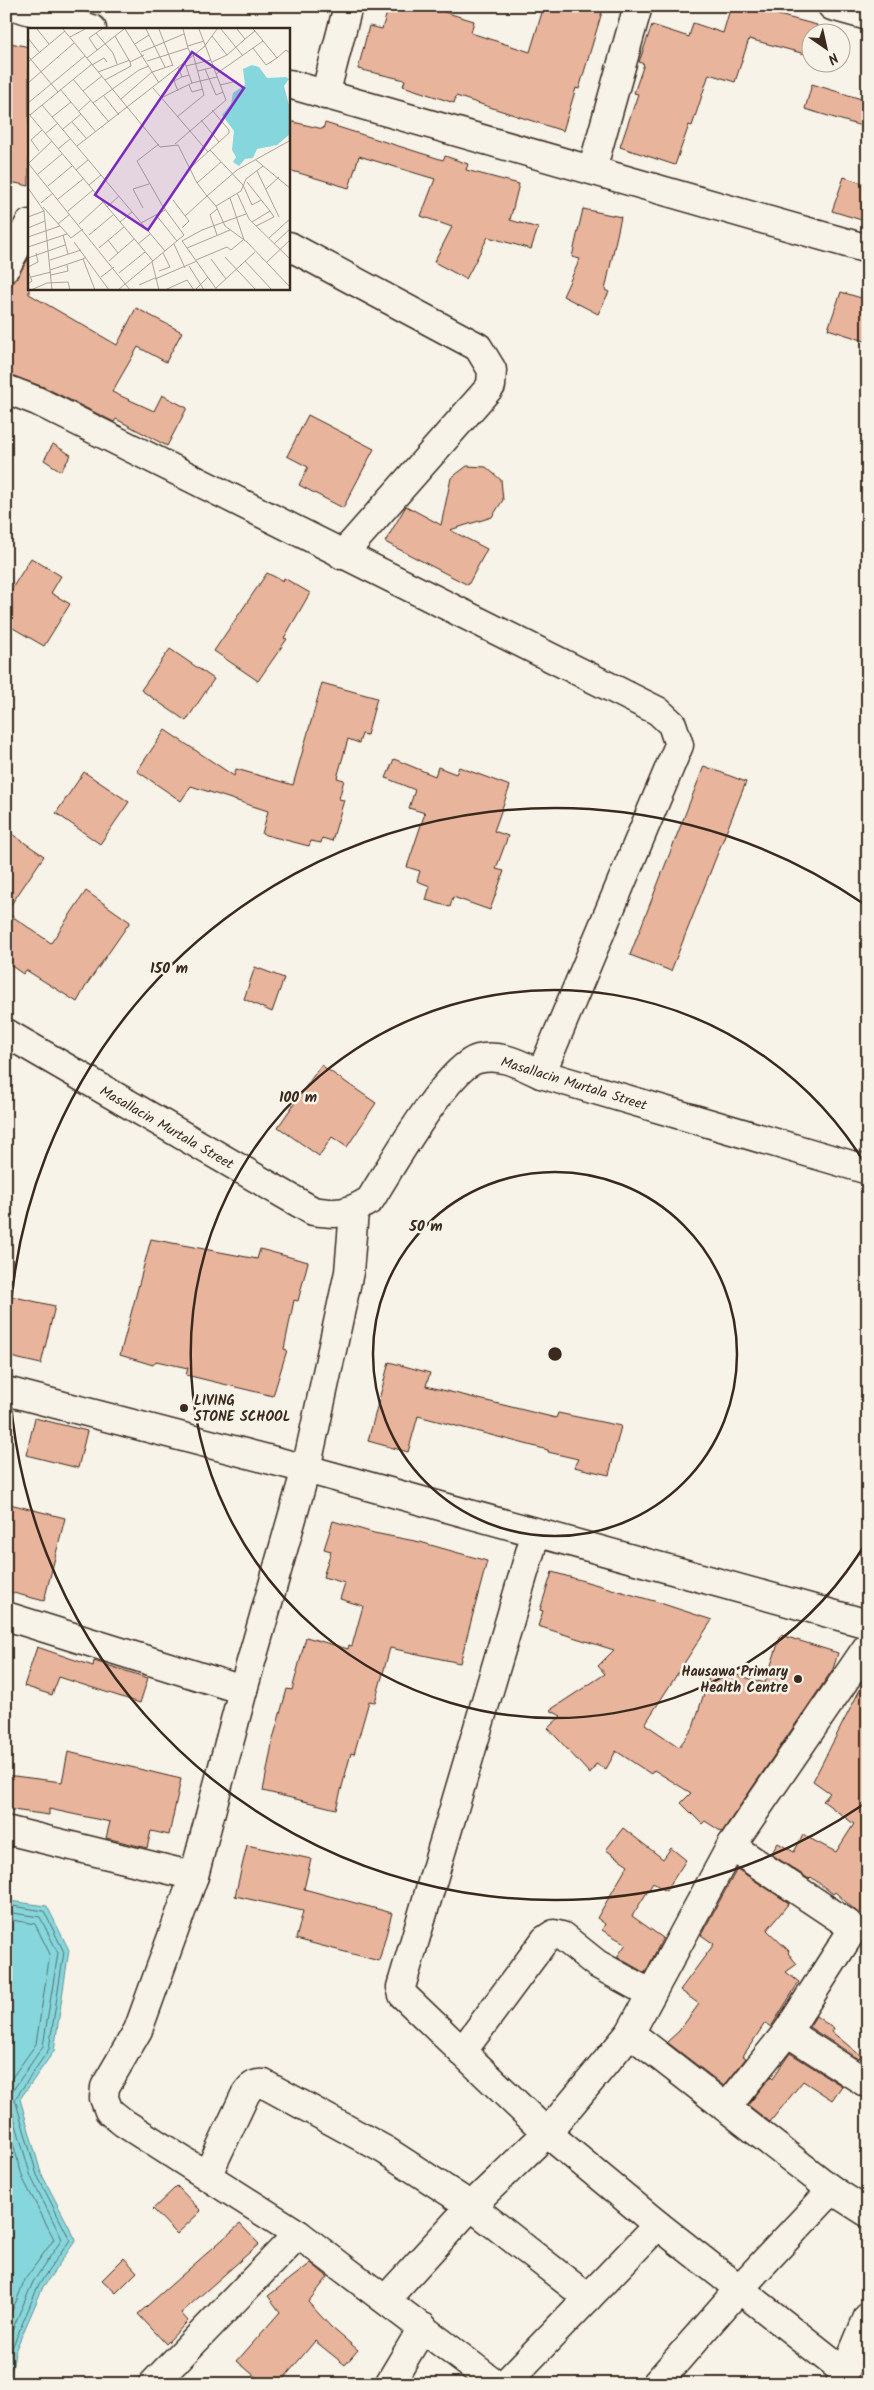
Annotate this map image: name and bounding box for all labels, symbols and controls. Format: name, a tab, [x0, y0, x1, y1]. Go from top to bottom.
north arrow	[802, 22, 852, 72]
inset map	[28, 28, 290, 290]
text: N	[823, 46, 843, 70]
text: 150 m	[150, 957, 188, 981]
street label: Masallacin Murtala Street	[498, 1051, 650, 1117]
street label: Masallacin Murtala Street	[95, 1080, 238, 1176]
text: 100 m	[279, 1086, 317, 1110]
text: 50 m	[408, 1215, 443, 1239]
centre of rings	[546, 1345, 564, 1363]
place label: LIVING STONE SCHOOL	[194, 1390, 290, 1428]
marker: LIVING STONE SCHOOL	[178, 1402, 190, 1414]
place label: Hausawa Primary Health Centre	[681, 1661, 789, 1699]
marker: Hausawa Primary Health Centre	[792, 1673, 804, 1685]

